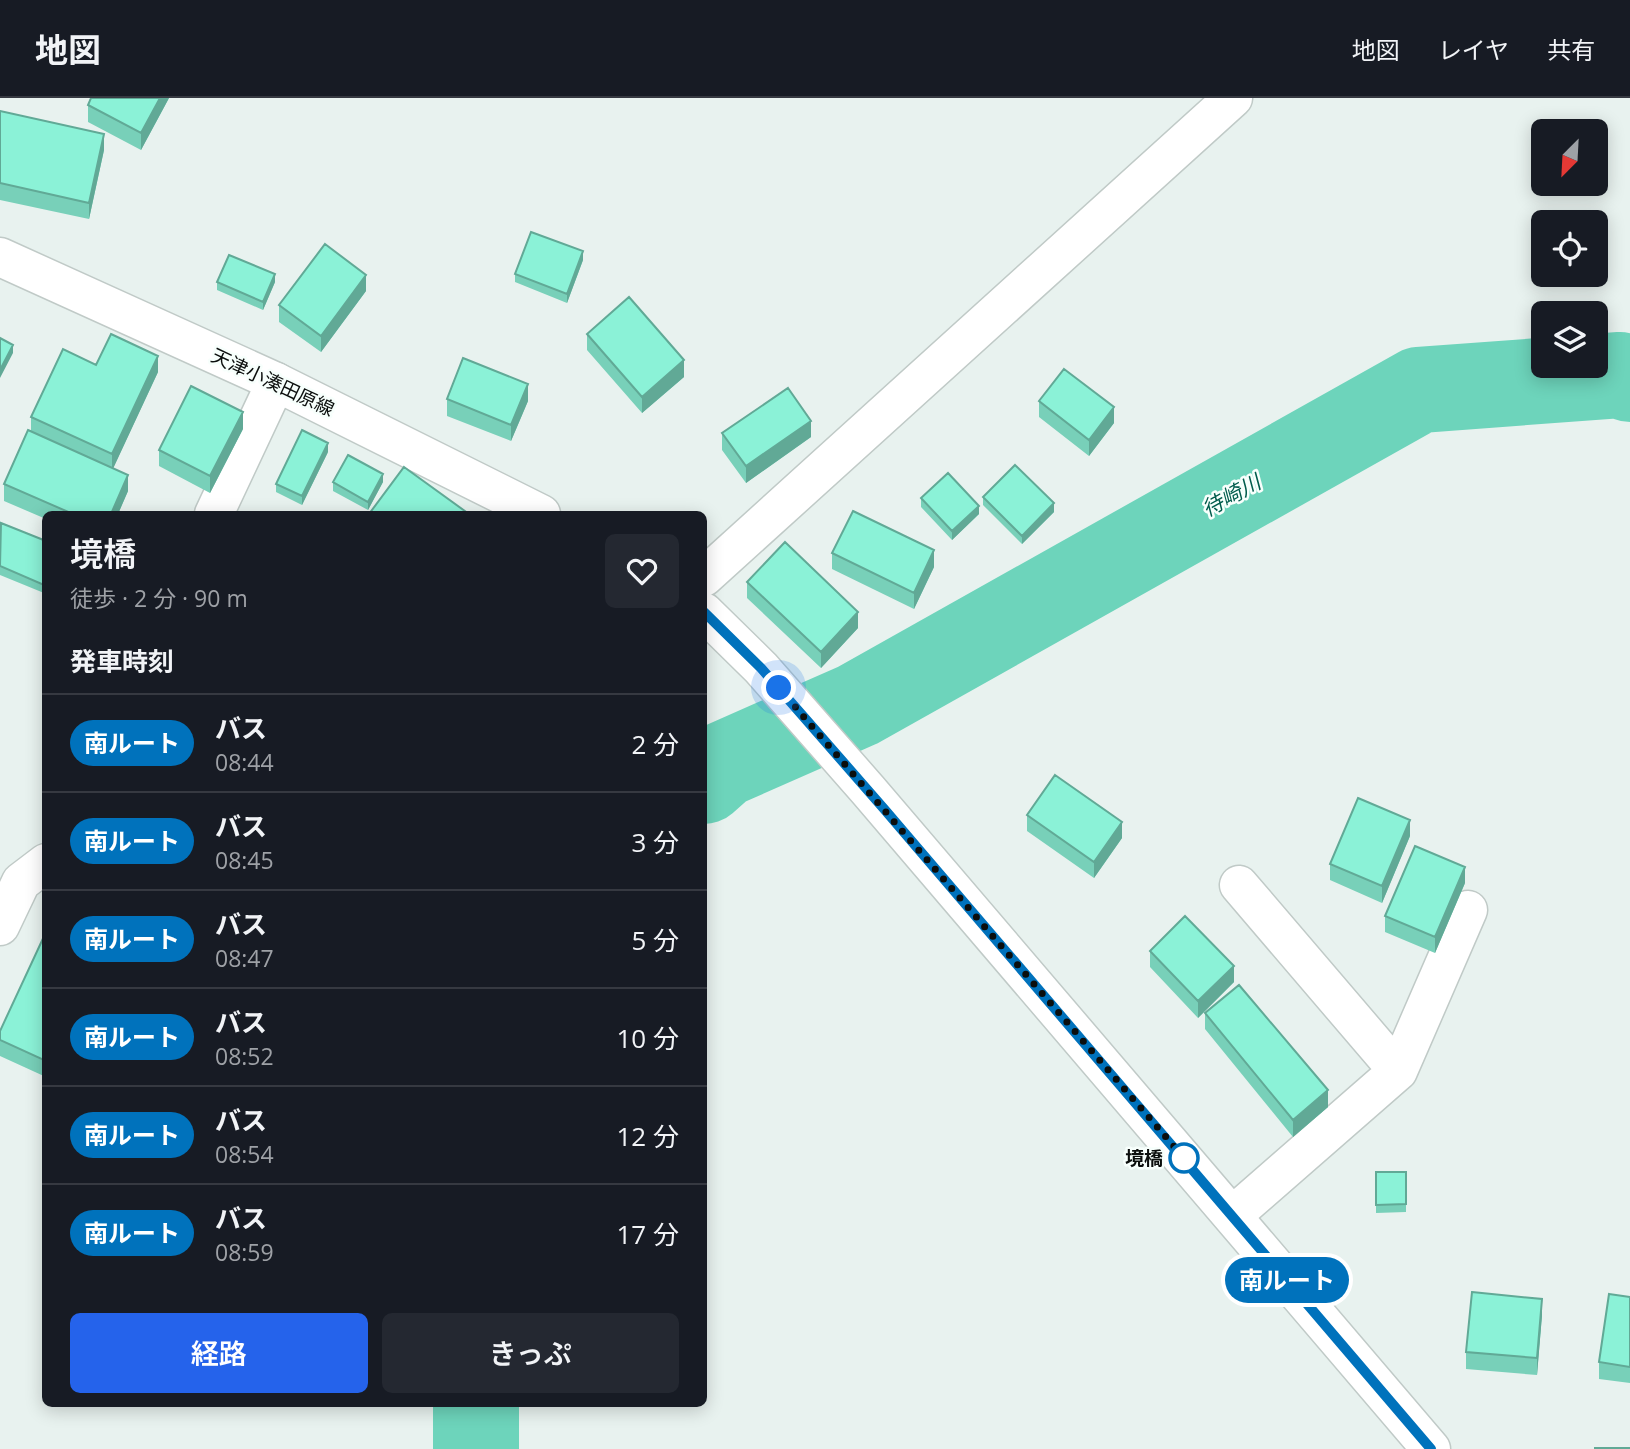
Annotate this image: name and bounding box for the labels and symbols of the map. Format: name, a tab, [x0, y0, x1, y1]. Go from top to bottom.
north arrow	[1531, 119, 1608, 196]
street label: 天津小湊田原線	[207, 342, 339, 422]
water label: 待崎川	[1197, 467, 1267, 523]
your location	[761, 670, 796, 705]
marker: 境橋	[1169, 1143, 1199, 1173]
place label: 境橋	[1125, 1145, 1163, 1171]
line badge: 南ルート	[1238, 1257, 1336, 1303]

